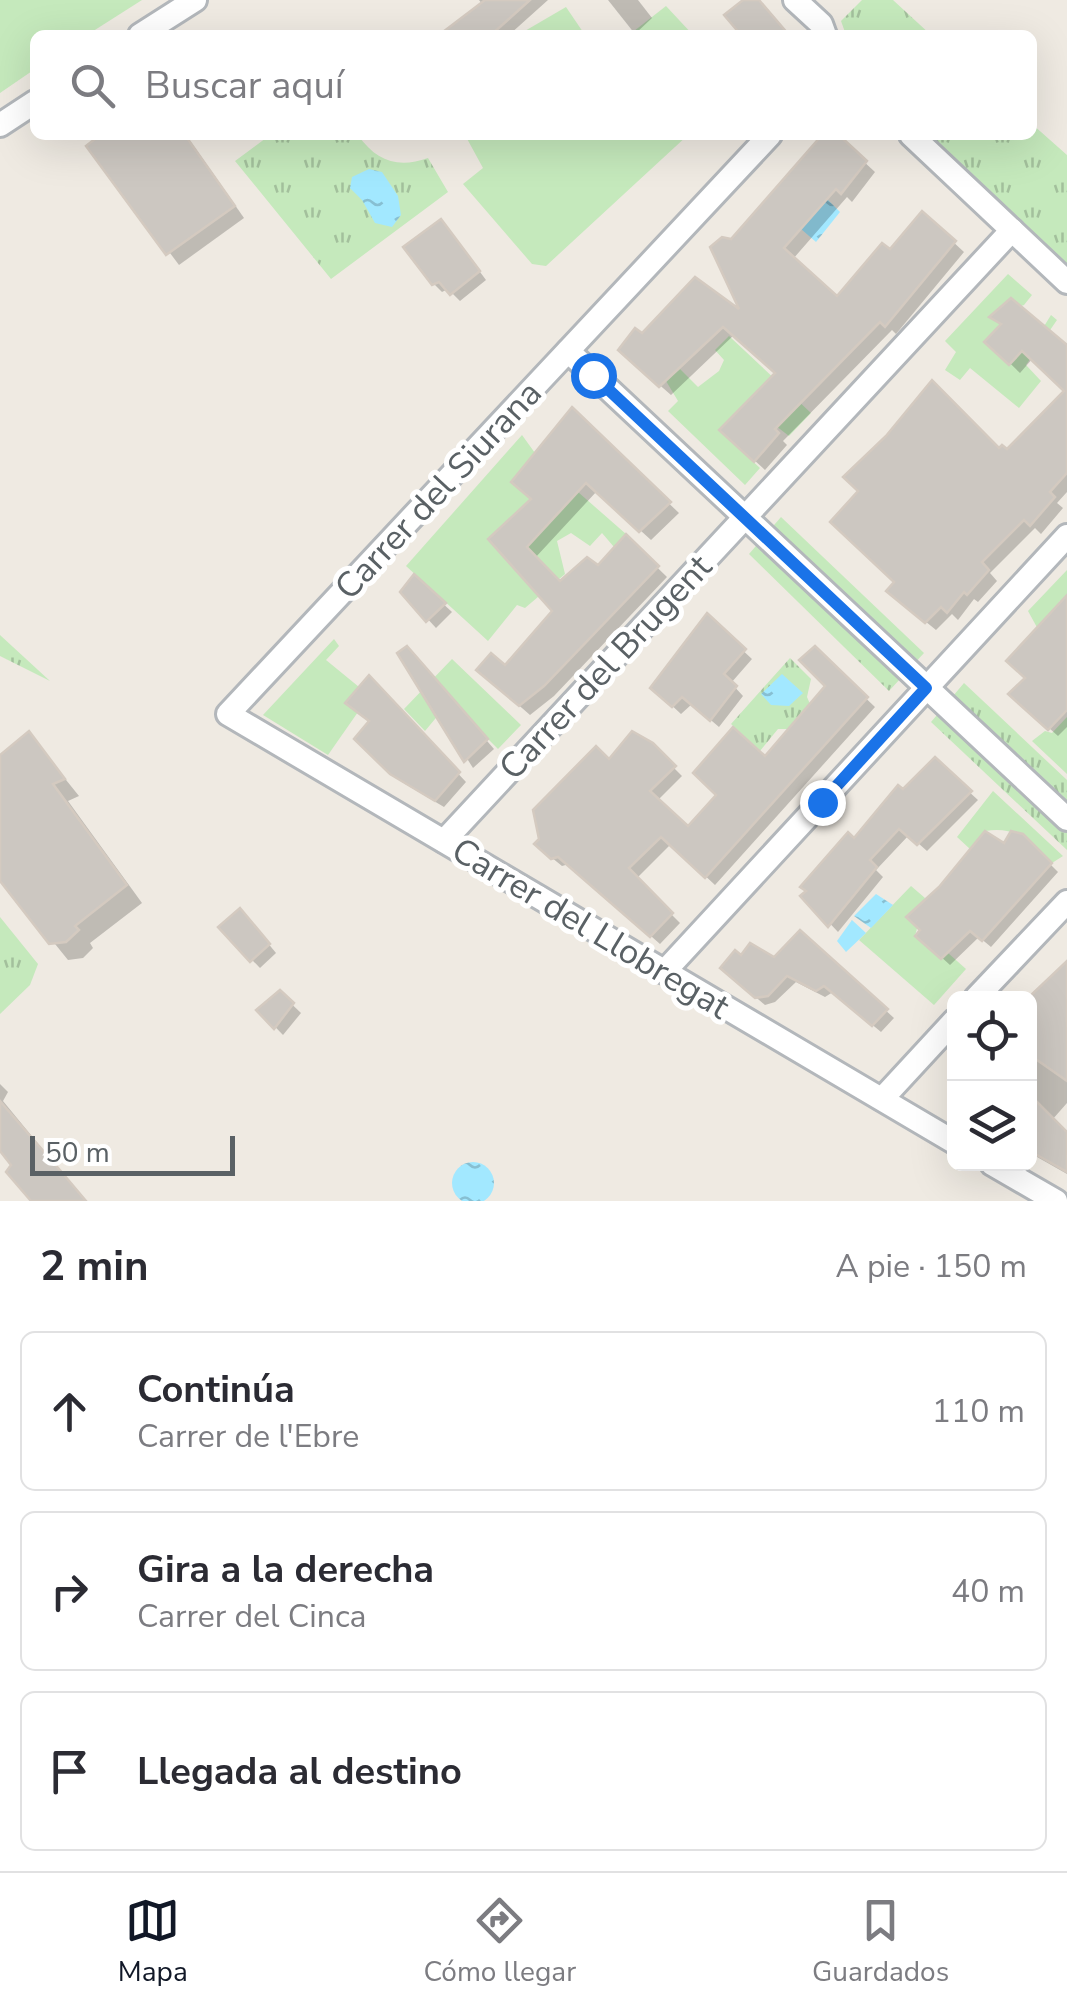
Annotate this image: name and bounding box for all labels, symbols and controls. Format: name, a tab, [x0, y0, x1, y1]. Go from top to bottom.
search box	[30, 30, 1037, 140]
icon: search	[65, 58, 120, 113]
text: Buscar aquí	[145, 60, 344, 111]
route start	[571, 353, 617, 399]
street label: Carrer del Siurana	[325, 371, 552, 610]
street label: Carrer del Brugent	[489, 544, 723, 790]
route end	[800, 780, 846, 826]
street label: Carrer del Llobregat	[443, 827, 739, 1030]
map controls	[947, 991, 1037, 1171]
button: locate	[947, 991, 1037, 1081]
button: layers	[947, 1081, 1037, 1171]
scale bar	[30, 1131, 235, 1176]
text: 50 m	[45, 1134, 110, 1172]
text: 2 min	[40, 1238, 149, 1295]
text: A pie · 150 m	[835, 1245, 1027, 1288]
text: Continúa	[137, 1364, 295, 1415]
icon: ahead	[42, 1384, 97, 1439]
text: 110 m	[932, 1390, 1025, 1433]
text: Carrer de l'Ebre	[137, 1415, 359, 1458]
text: Gira a la derecha	[137, 1544, 434, 1595]
icon: right	[42, 1564, 97, 1619]
text: 40 m	[951, 1570, 1025, 1613]
text: Carrer del Cinca	[137, 1595, 367, 1638]
icon: arrive	[42, 1744, 97, 1799]
text: Llegada al destino	[137, 1746, 462, 1797]
tab: Mapa	[118, 1893, 188, 1991]
tab: Cómo llegar	[423, 1893, 576, 1991]
tab: Guardados	[812, 1893, 949, 1991]

